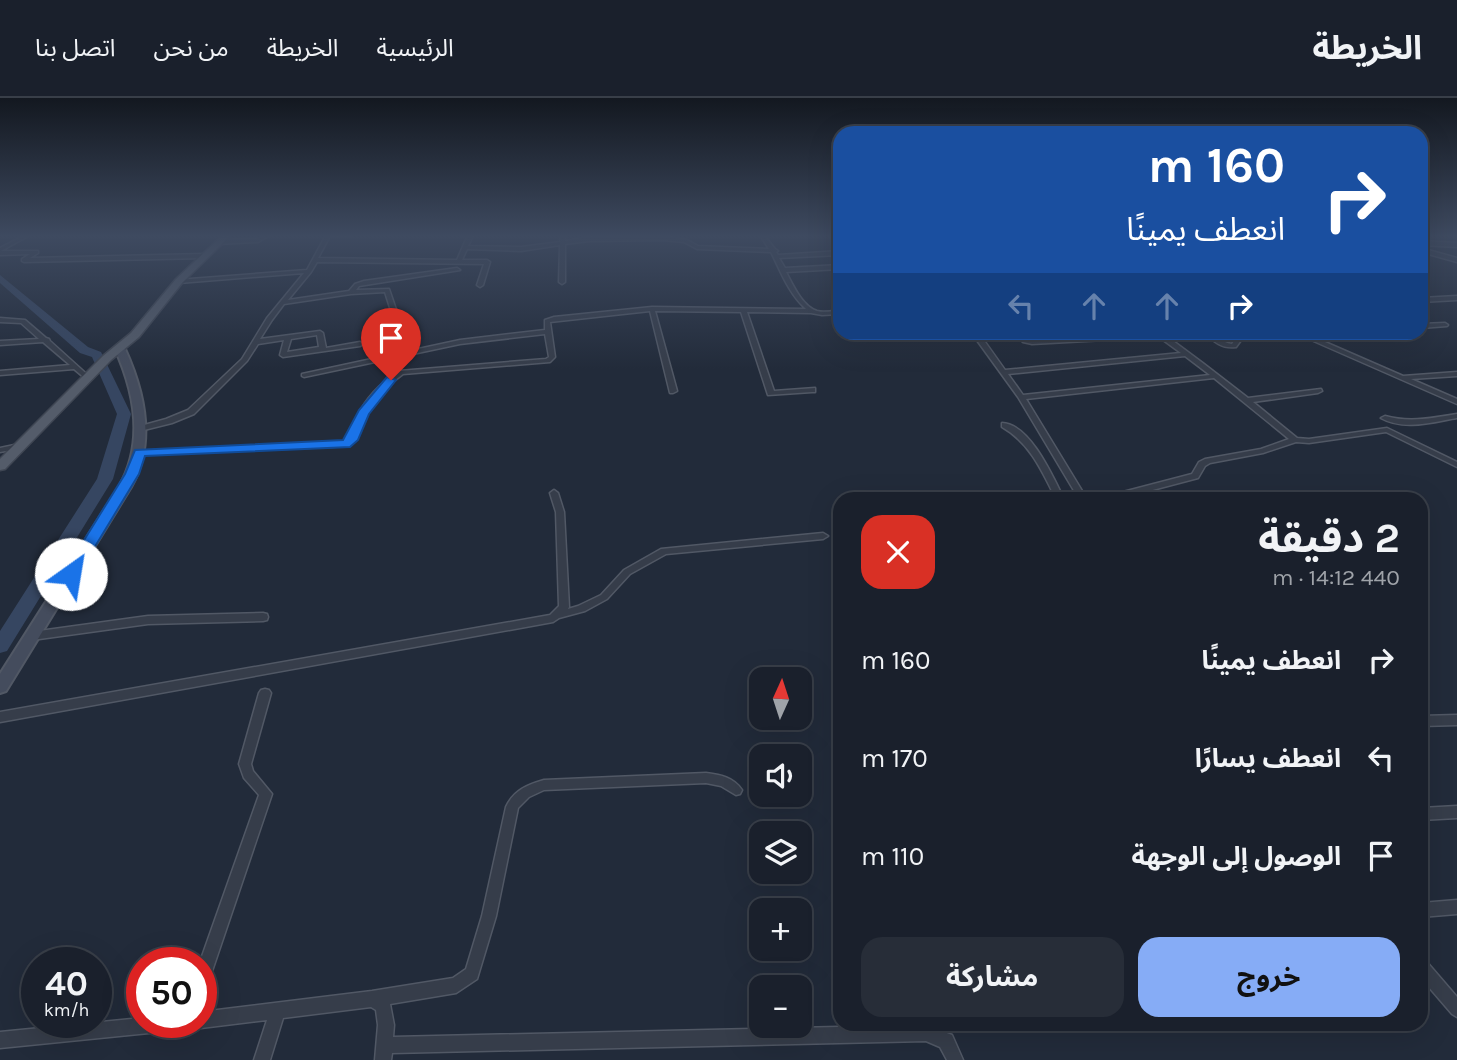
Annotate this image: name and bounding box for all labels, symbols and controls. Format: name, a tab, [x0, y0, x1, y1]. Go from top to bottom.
text: الخريطة	[1312, 29, 1422, 67]
text: اتصل بنا	[35, 34, 116, 62]
text: من نحن	[154, 34, 229, 62]
text: الخريطة	[267, 34, 339, 62]
text: الرئيسية	[377, 34, 454, 62]
text: 160 m	[1148, 137, 1285, 194]
icon: right	[1309, 154, 1400, 245]
text: انعطف يمينًا	[1126, 211, 1285, 248]
icon: left	[1002, 287, 1040, 325]
icon: ahead	[1075, 287, 1113, 325]
icon: ahead	[1148, 287, 1186, 325]
icon: right	[1221, 287, 1259, 325]
pin	[361, 308, 421, 380]
icon: arrive	[372, 319, 410, 357]
text: 2 دقيقة	[1258, 513, 1400, 563]
button: close	[861, 515, 935, 589]
position arrow	[34, 537, 108, 611]
text: 440 m · 14:12	[1272, 564, 1400, 591]
icon: right	[1362, 641, 1400, 679]
text: 160 m	[861, 645, 930, 676]
text: انعطف يمينًا	[1201, 645, 1341, 676]
north arrow	[749, 667, 812, 730]
map controls	[749, 667, 812, 1038]
icon: left	[1362, 739, 1400, 777]
text: 170 m	[861, 743, 928, 774]
text: انعطف يسارًا	[1195, 743, 1341, 774]
button: sound	[749, 744, 812, 807]
button: layers	[749, 821, 812, 884]
icon: arrive	[1362, 837, 1400, 875]
text: 110 m	[861, 841, 924, 872]
text: الوصول إلى الوجهة	[1132, 841, 1341, 872]
button: +	[749, 898, 812, 961]
button: مشاركة	[861, 937, 1124, 1017]
button: خروج	[1138, 937, 1400, 1017]
speed limit sign: 50	[126, 947, 217, 1038]
text: 40	[45, 963, 88, 1004]
button: −	[749, 975, 812, 1038]
text: km/h	[44, 999, 89, 1021]

